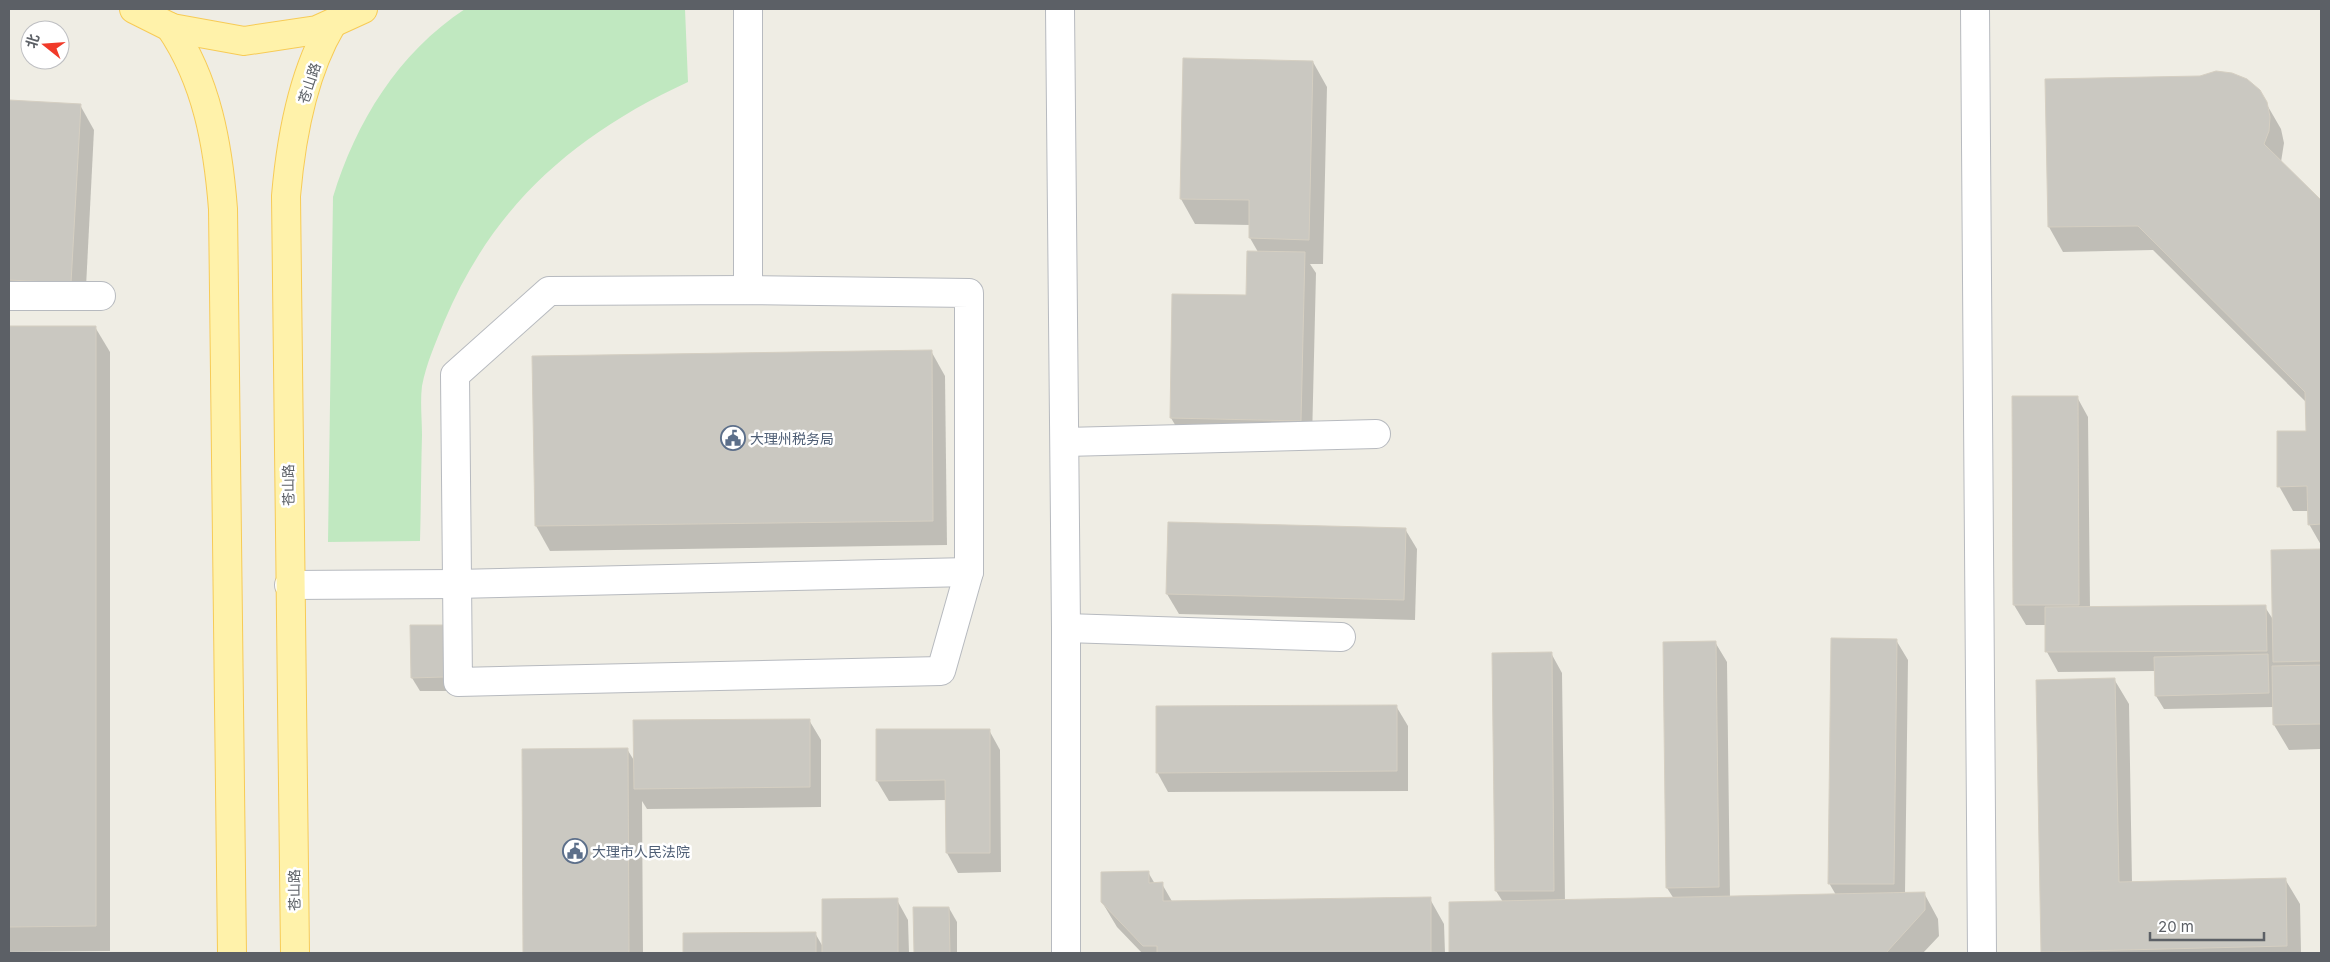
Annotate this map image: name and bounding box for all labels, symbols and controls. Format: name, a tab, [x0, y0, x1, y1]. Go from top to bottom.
north arrow	[20, 20, 70, 70]
text: 北	[22, 32, 42, 50]
street label: 苍山路	[294, 60, 324, 106]
public building icon: 大理州税务局	[720, 425, 746, 451]
place label: 大理州税务局	[750, 430, 834, 447]
street label: 苍山路	[279, 464, 297, 506]
public building icon: 大理市人民法院	[562, 838, 588, 864]
place label: 大理市人民法院	[592, 843, 690, 860]
street label: 苍山路	[285, 869, 303, 911]
scale bar	[2150, 910, 2264, 942]
text: 20 m	[2158, 917, 2194, 936]

